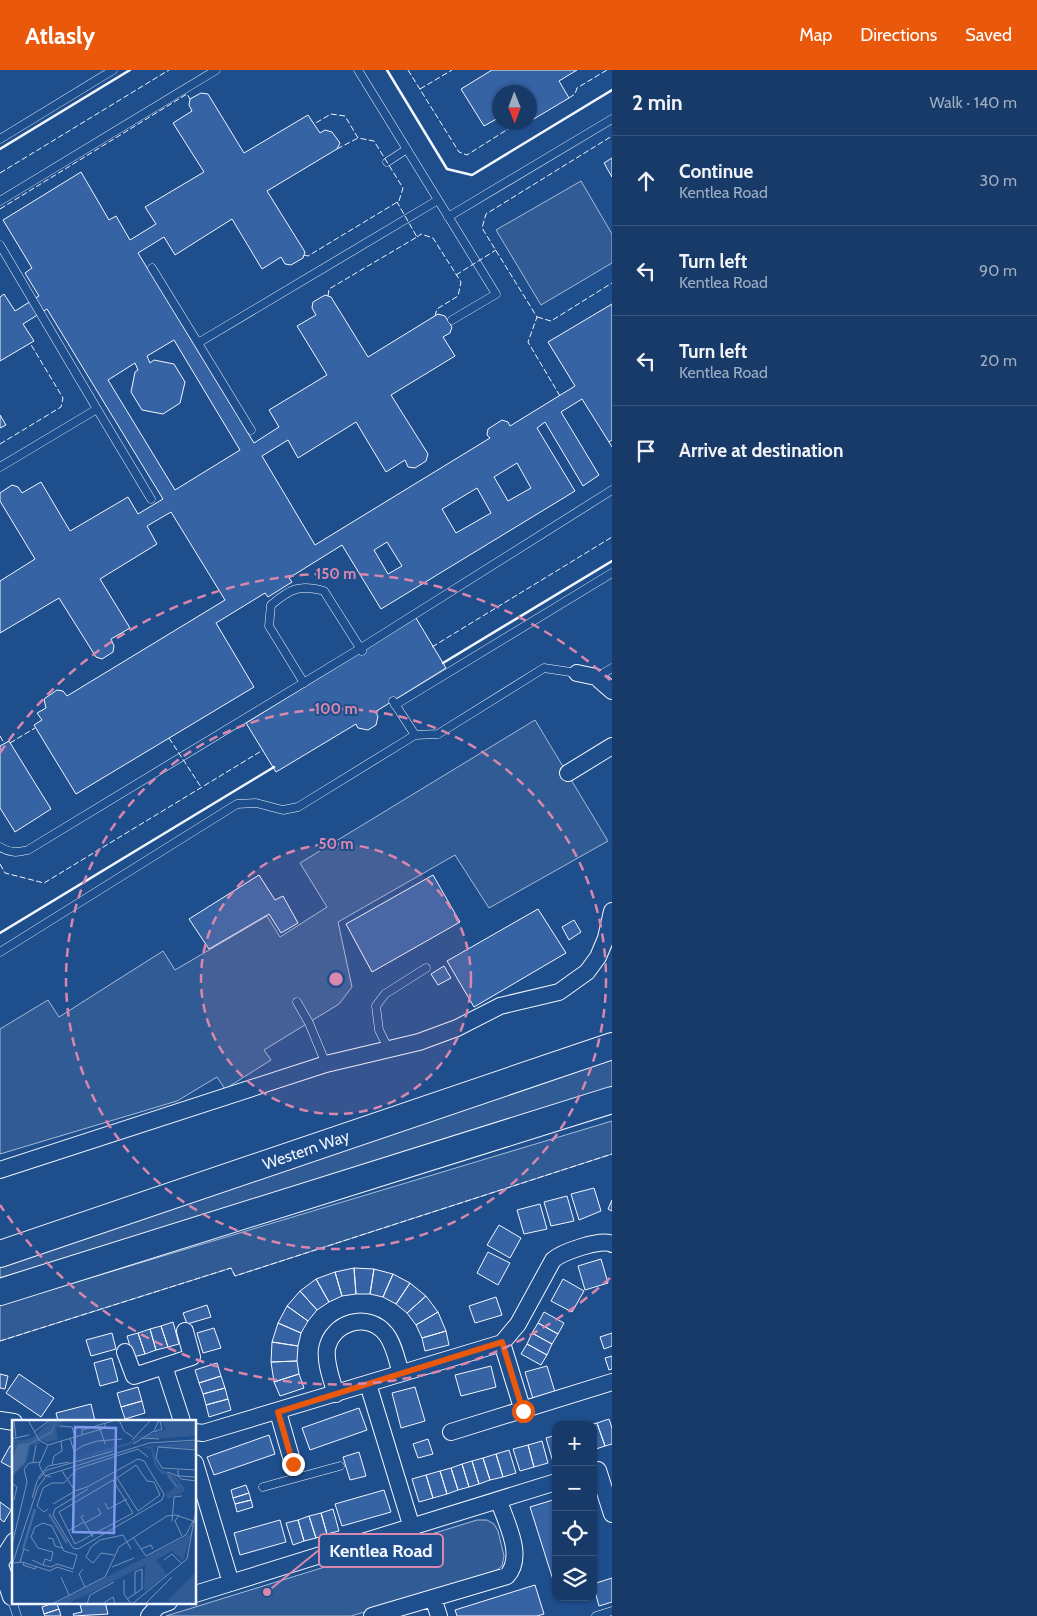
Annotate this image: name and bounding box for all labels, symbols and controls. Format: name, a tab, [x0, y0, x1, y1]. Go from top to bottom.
text: Atlasly	[25, 21, 95, 50]
text: Map	[799, 24, 832, 46]
text: Directions	[860, 24, 937, 46]
text: Saved	[965, 24, 1012, 46]
north arrow	[492, 85, 537, 130]
text: 2 min	[632, 90, 683, 115]
text: Walk · 140 m	[930, 93, 1017, 112]
text: Continue	[679, 160, 753, 183]
icon: ahead	[632, 167, 660, 195]
text: 30 m	[980, 171, 1017, 190]
text: Kentlea Road	[679, 183, 768, 202]
text: Turn left	[679, 250, 747, 273]
icon: left	[632, 257, 660, 285]
text: 90 m	[979, 261, 1017, 280]
text: Kentlea Road	[679, 273, 768, 292]
text: Turn left	[679, 340, 747, 363]
icon: left	[632, 347, 660, 375]
text: 20 m	[980, 351, 1017, 370]
text: Kentlea Road	[679, 363, 768, 382]
icon: arrive	[632, 437, 660, 465]
text: Arrive at destination	[679, 439, 843, 462]
text: 150 m	[316, 565, 356, 583]
text: 100 m	[314, 700, 358, 718]
text: 50 m	[318, 835, 354, 853]
centre of rings	[327, 970, 345, 988]
street label: Western Way	[260, 1126, 352, 1174]
route start	[512, 1400, 535, 1423]
inset map	[12, 1420, 196, 1604]
map controls	[552, 1421, 597, 1601]
button: +	[552, 1421, 597, 1466]
route end	[282, 1453, 305, 1476]
button: −	[552, 1466, 597, 1511]
button: locate	[552, 1511, 597, 1556]
callout: Kentlea Road	[319, 1534, 443, 1567]
text: Kentlea Road	[329, 1540, 433, 1562]
button: layers	[552, 1556, 597, 1601]

